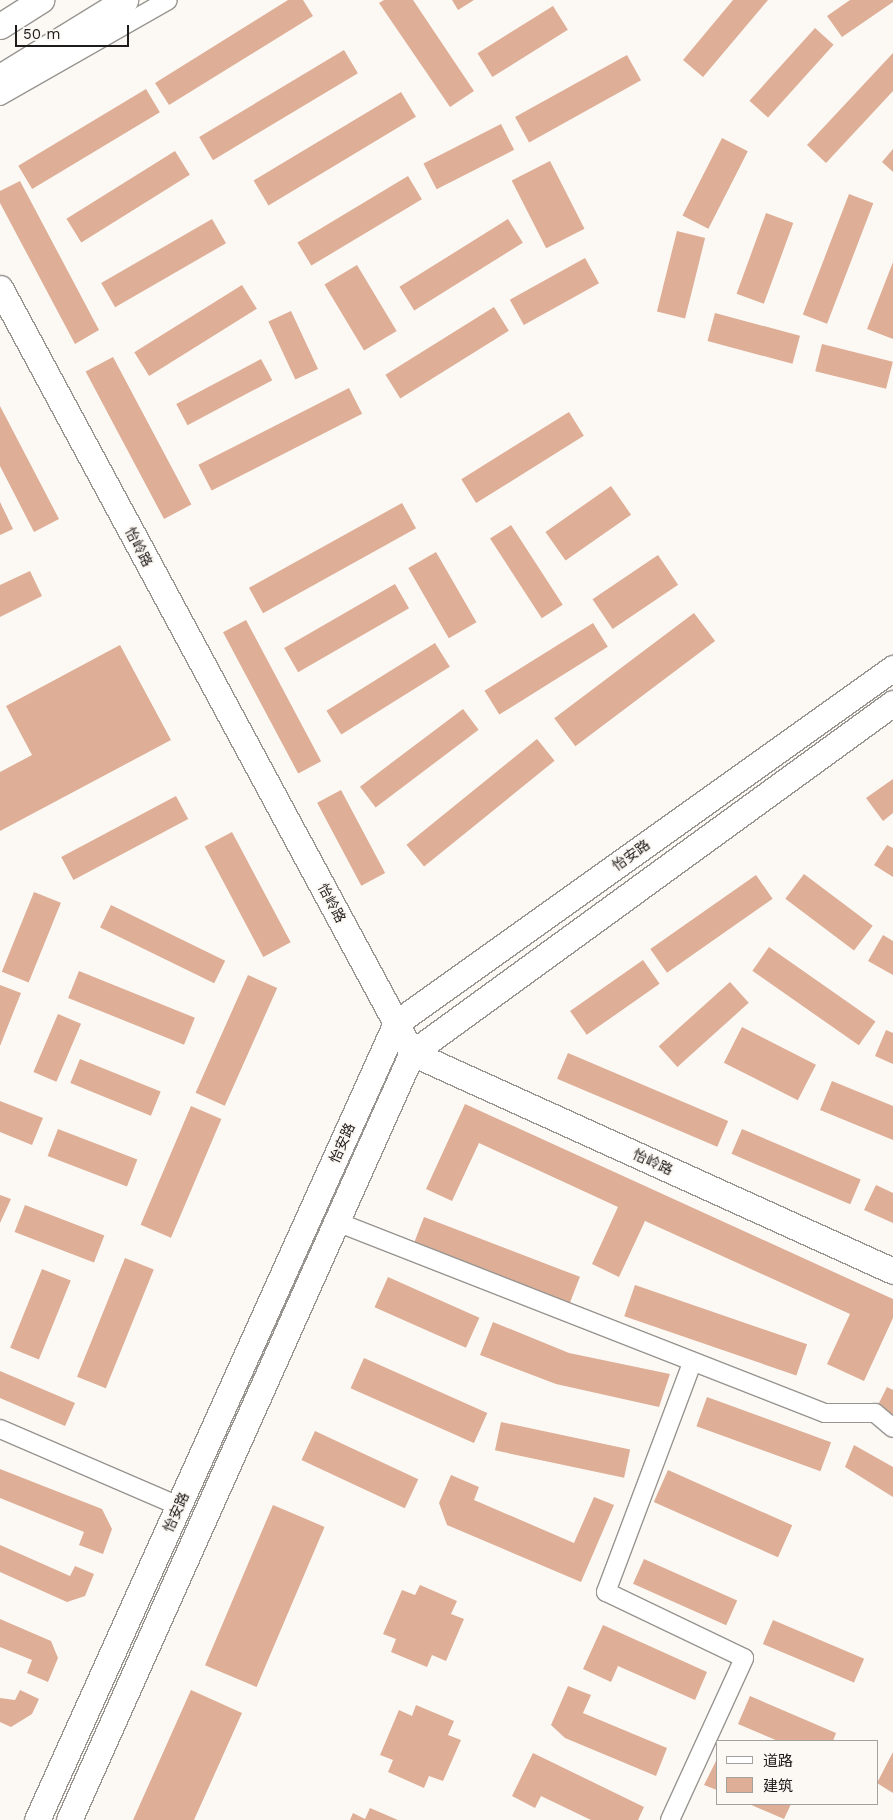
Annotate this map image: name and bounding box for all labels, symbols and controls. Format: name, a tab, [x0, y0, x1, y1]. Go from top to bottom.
scale bar	[18, 15, 131, 47]
text: 50 m	[23, 25, 60, 43]
street label: 怡岭路	[122, 525, 156, 569]
street label: 怡安路	[609, 836, 653, 874]
street label: 怡岭路	[315, 881, 349, 925]
street label: 怡安路	[326, 1120, 358, 1166]
street label: 怡岭路	[630, 1146, 676, 1178]
street label: 怡安路	[160, 1489, 192, 1535]
legend	[716, 1740, 878, 1805]
text: 道路	[763, 1752, 793, 1770]
text: 建筑	[763, 1777, 793, 1795]

